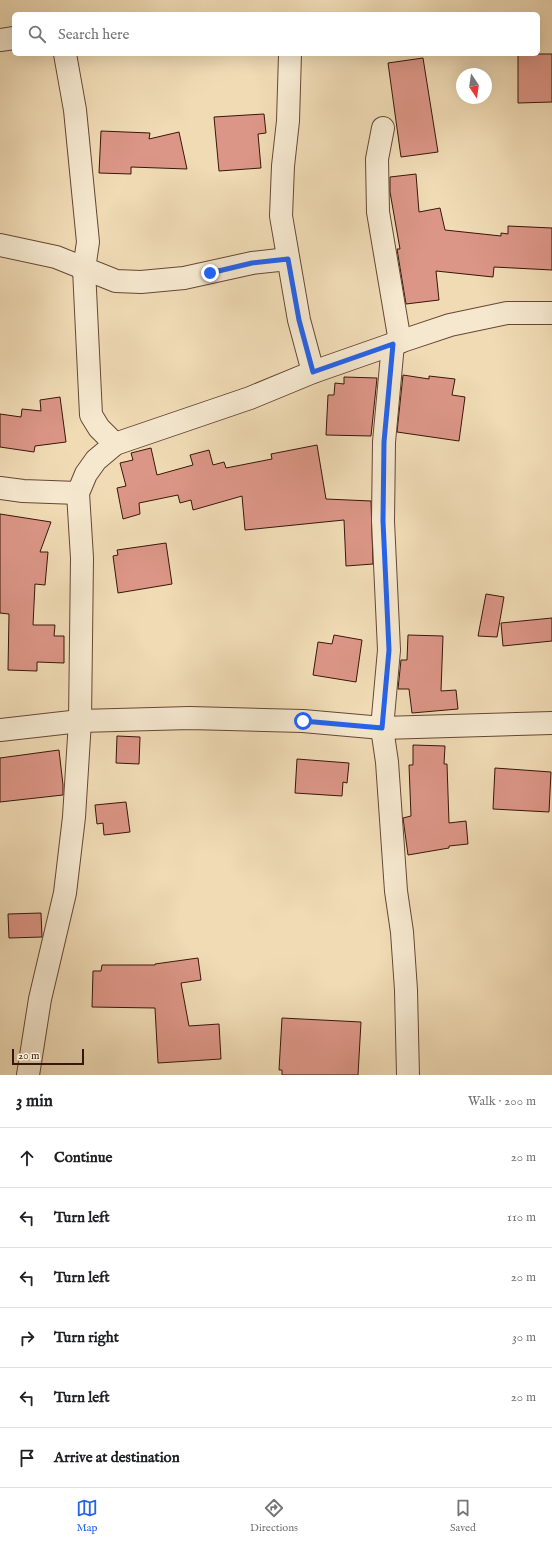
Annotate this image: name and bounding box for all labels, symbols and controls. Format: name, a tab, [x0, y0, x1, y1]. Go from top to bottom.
search box	[12, 12, 540, 56]
icon: search	[26, 23, 48, 45]
text: Search here	[58, 25, 129, 44]
north arrow	[456, 68, 492, 104]
route end	[201, 264, 219, 282]
route start	[294, 712, 312, 730]
scale bar	[12, 1047, 84, 1066]
text: 20 m	[18, 1049, 39, 1063]
text: 3 min	[16, 1091, 53, 1112]
text: Walk · 200 m	[468, 1093, 536, 1110]
icon: ahead	[16, 1147, 38, 1169]
text: Continue	[54, 1148, 112, 1167]
text: 20 m	[511, 1149, 536, 1166]
icon: left	[16, 1207, 38, 1229]
text: Turn left	[54, 1208, 110, 1227]
text: 110 m	[507, 1209, 536, 1226]
icon: left	[16, 1267, 38, 1289]
text: Turn left	[54, 1268, 110, 1287]
text: 20 m	[511, 1269, 536, 1286]
icon: right	[16, 1327, 38, 1349]
text: Turn right	[54, 1328, 119, 1347]
text: 30 m	[512, 1329, 536, 1346]
icon: left	[16, 1387, 38, 1409]
text: Turn left	[54, 1388, 110, 1407]
text: 20 m	[511, 1389, 536, 1406]
icon: arrive	[16, 1447, 38, 1469]
text: Arrive at destination	[54, 1448, 180, 1467]
tab: Map	[76, 1497, 98, 1535]
tab: Directions	[250, 1497, 298, 1535]
tab: Saved	[450, 1497, 476, 1535]

